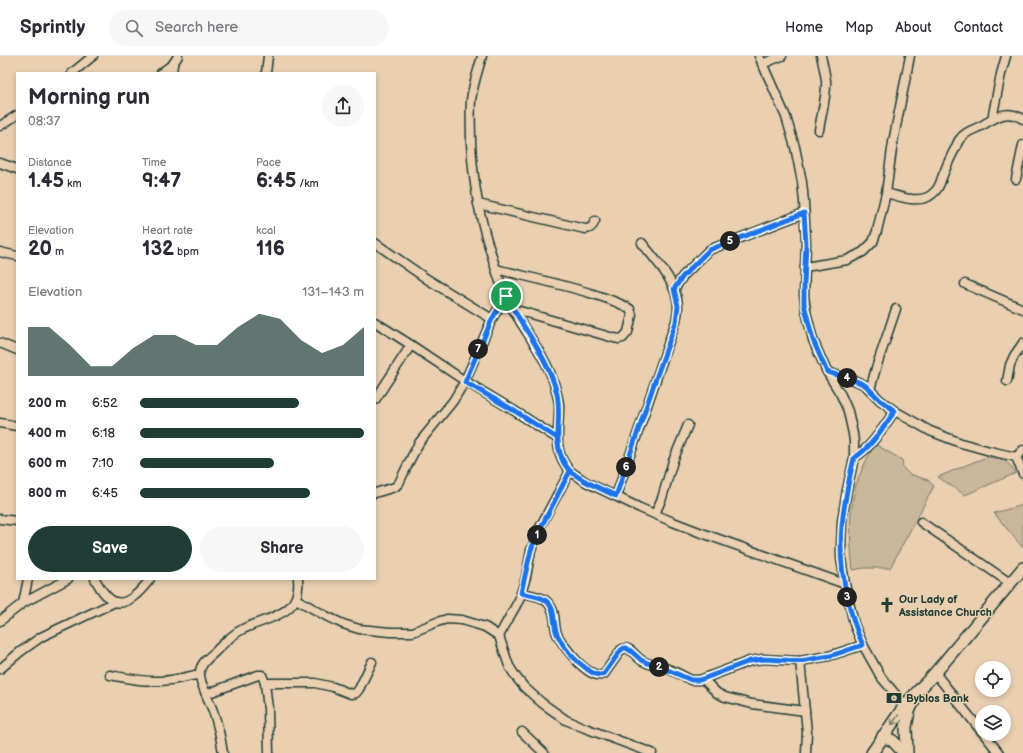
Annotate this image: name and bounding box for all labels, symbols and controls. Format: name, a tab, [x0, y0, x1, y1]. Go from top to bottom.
search box	[109, 10, 389, 46]
text: Sprintly	[20, 16, 85, 39]
icon: search	[123, 17, 145, 39]
text: Search here	[155, 18, 238, 37]
text: Home	[785, 19, 823, 36]
text: Map	[845, 19, 873, 36]
text: About	[895, 19, 932, 36]
text: Contact	[954, 19, 1003, 36]
text: Morning run	[28, 84, 150, 111]
button: share	[322, 85, 364, 127]
text: 08:37	[28, 113, 60, 129]
text: Distance	[28, 156, 72, 169]
text: Time	[142, 156, 166, 169]
text: Pace	[256, 156, 281, 169]
text: 1.45	[28, 169, 64, 193]
text: 9:47	[142, 169, 181, 193]
text: 6:45	[256, 169, 296, 193]
text: km	[64, 177, 82, 190]
text: /km	[296, 177, 319, 190]
text: Elevation	[28, 224, 74, 237]
text: Heart rate	[142, 224, 193, 237]
text: kcal	[256, 224, 276, 237]
pin: 5	[720, 231, 740, 251]
text: 5	[727, 234, 733, 247]
text: 20	[28, 237, 52, 261]
text: 132	[142, 237, 174, 261]
text: 116	[256, 237, 285, 261]
text: m	[52, 245, 64, 258]
text: bpm	[174, 245, 199, 258]
pin	[489, 279, 523, 313]
text: Elevation	[28, 284, 82, 300]
text: 131–143 m	[302, 284, 364, 300]
icon: arrive	[495, 285, 517, 307]
pin: 7	[468, 339, 488, 359]
text: 7	[475, 342, 481, 355]
pin: 4	[837, 368, 857, 388]
text: 4	[844, 371, 850, 384]
text: 200 m	[28, 395, 66, 411]
text: 6:52	[92, 395, 118, 411]
text: 400 m	[28, 425, 66, 441]
text: 6:18	[92, 425, 115, 441]
text: 600 m	[28, 455, 67, 471]
text: 7:10	[92, 455, 114, 471]
pin: 6	[616, 457, 636, 477]
text: 6	[623, 460, 629, 473]
text: 800 m	[28, 485, 67, 501]
text: 6:45	[92, 485, 118, 501]
pin: 1	[527, 525, 547, 545]
button: Save	[28, 526, 192, 572]
button: Share	[200, 526, 364, 572]
text: 1	[535, 528, 539, 541]
pin: 3	[837, 587, 857, 607]
text: 3	[844, 590, 850, 603]
place label: Our Lady of Assistance Church	[898, 593, 992, 619]
church icon: Our Lady of Assistance Church	[878, 596, 896, 614]
pin: 2	[649, 657, 669, 677]
text: 2	[656, 660, 662, 673]
map controls	[975, 661, 1011, 741]
button: locate	[975, 661, 1011, 697]
bank icon: Byblos Bank	[885, 689, 903, 707]
place label: Byblos Bank	[906, 692, 969, 705]
button: layers	[975, 705, 1011, 741]
one-way arrow	[891, 714, 899, 725]

